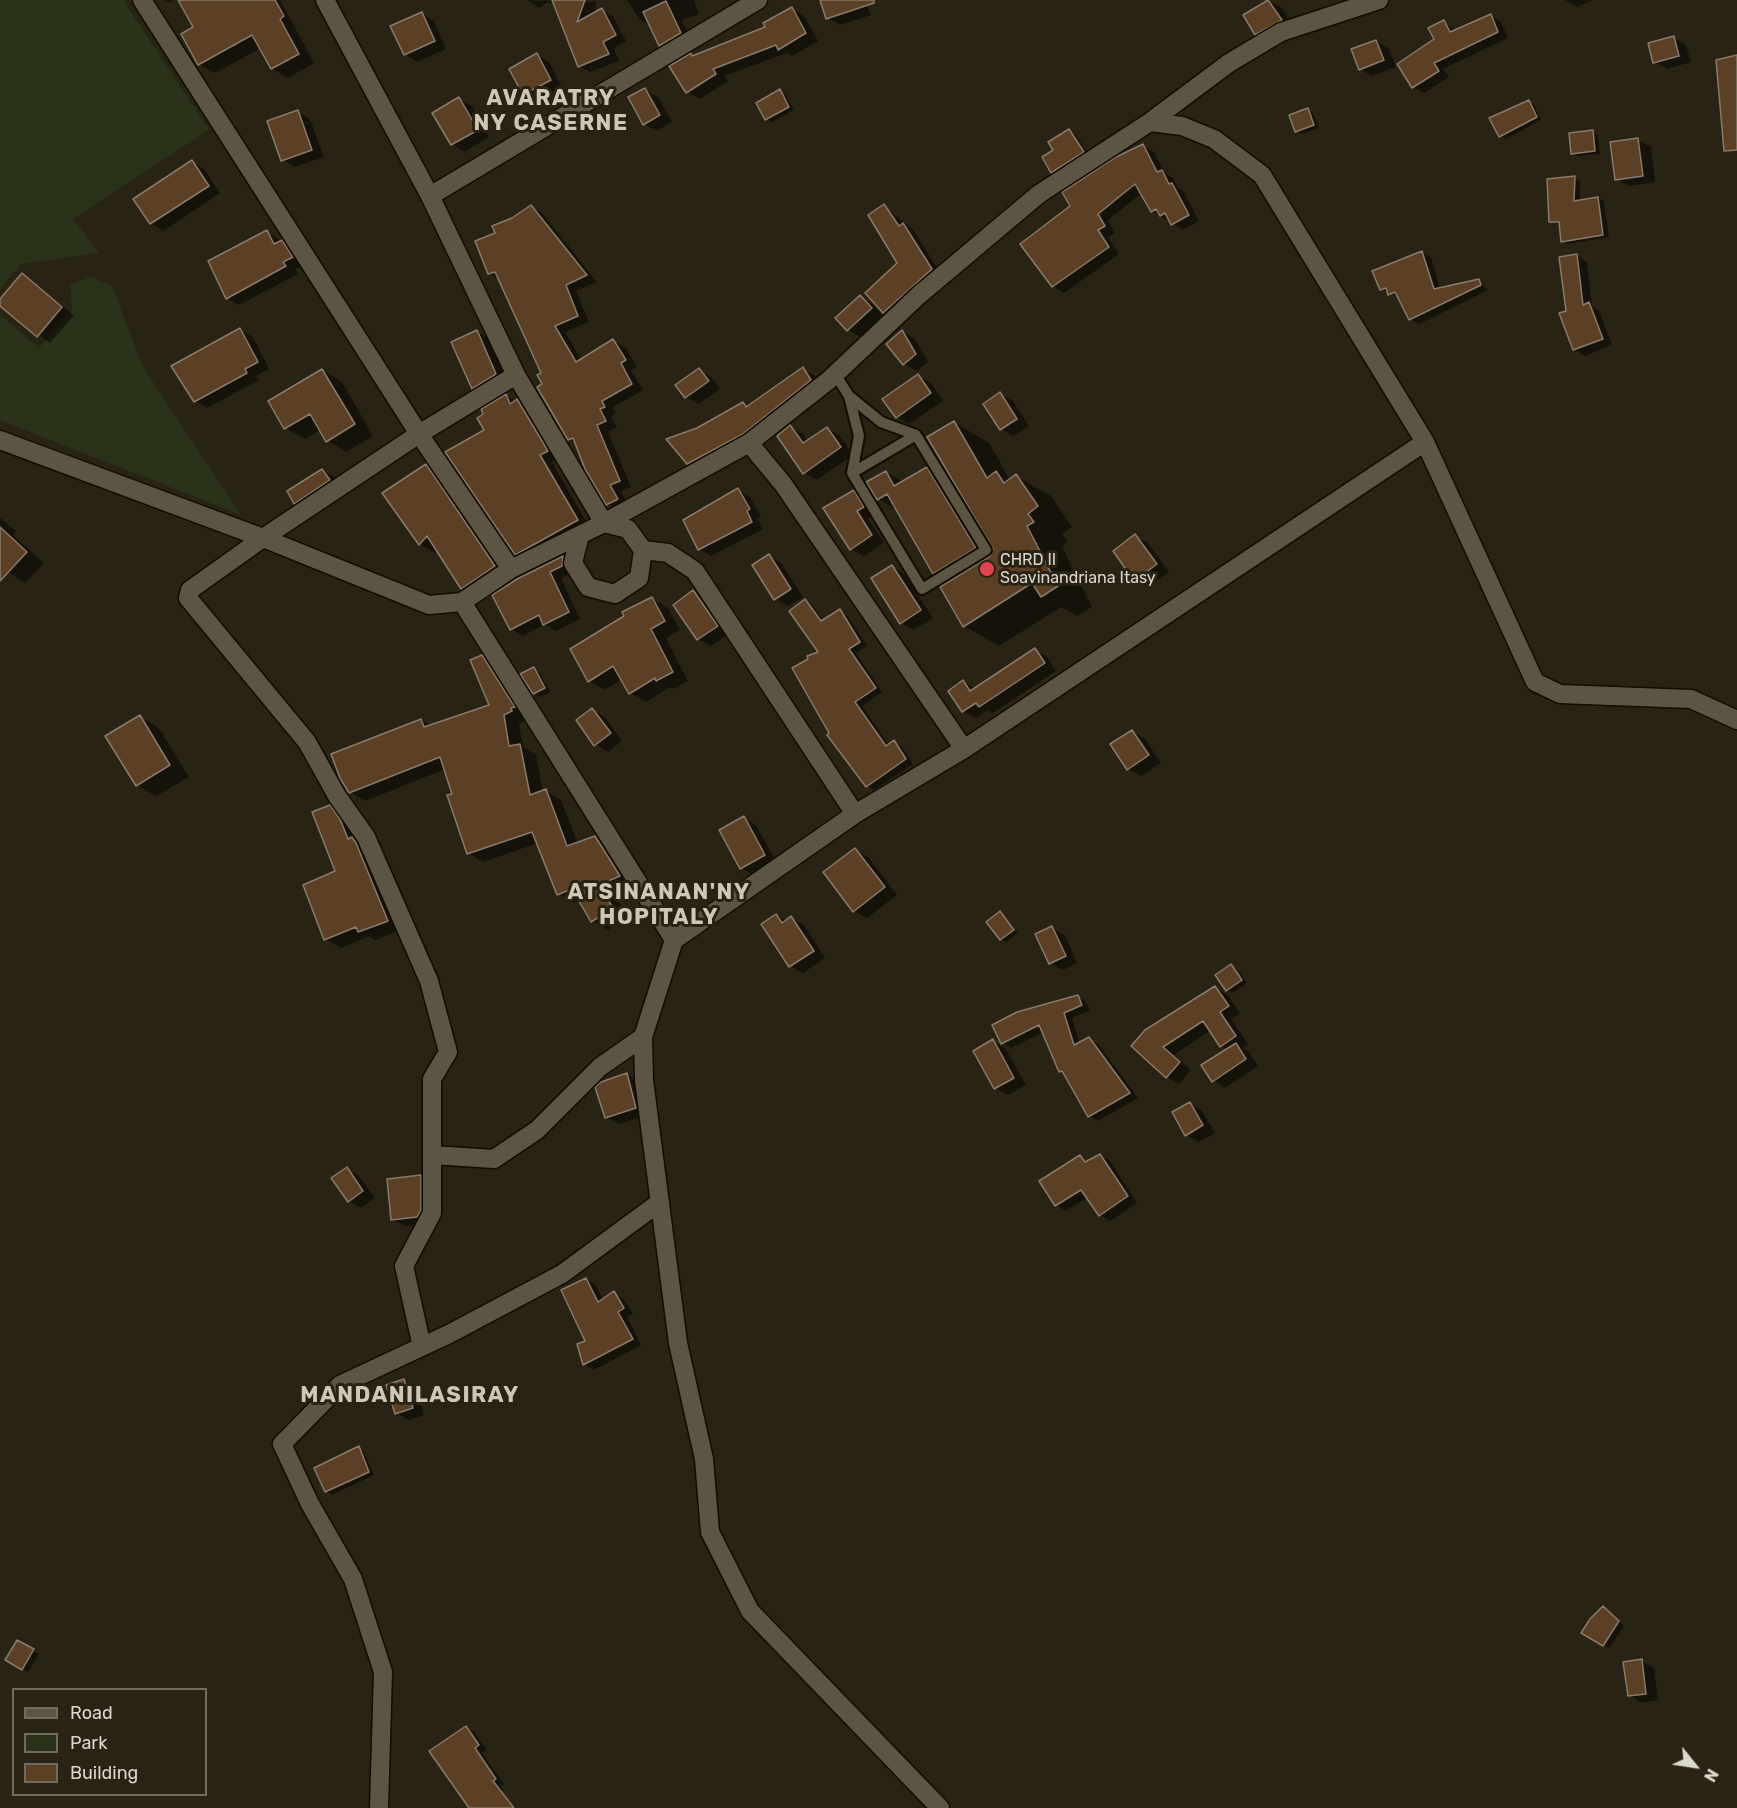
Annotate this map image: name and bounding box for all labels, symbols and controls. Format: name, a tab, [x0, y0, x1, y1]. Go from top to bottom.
district label: AVARATRY NY CASERNE	[474, 86, 628, 138]
place label: CHRD II Soavinandriana Itasy	[1000, 550, 1156, 588]
marker: CHRD II Soavinandriana Itasy	[978, 560, 996, 578]
district label: ATSINANAN'NY HOPITALY	[568, 880, 750, 932]
district label: MANDANILASIRAY	[300, 1383, 520, 1409]
legend	[12, 1688, 207, 1796]
text: Road	[70, 1702, 113, 1724]
text: Park	[70, 1732, 107, 1754]
north arrow	[1665, 1736, 1725, 1796]
text: Building	[70, 1762, 138, 1784]
text: N	[1700, 1766, 1722, 1785]

